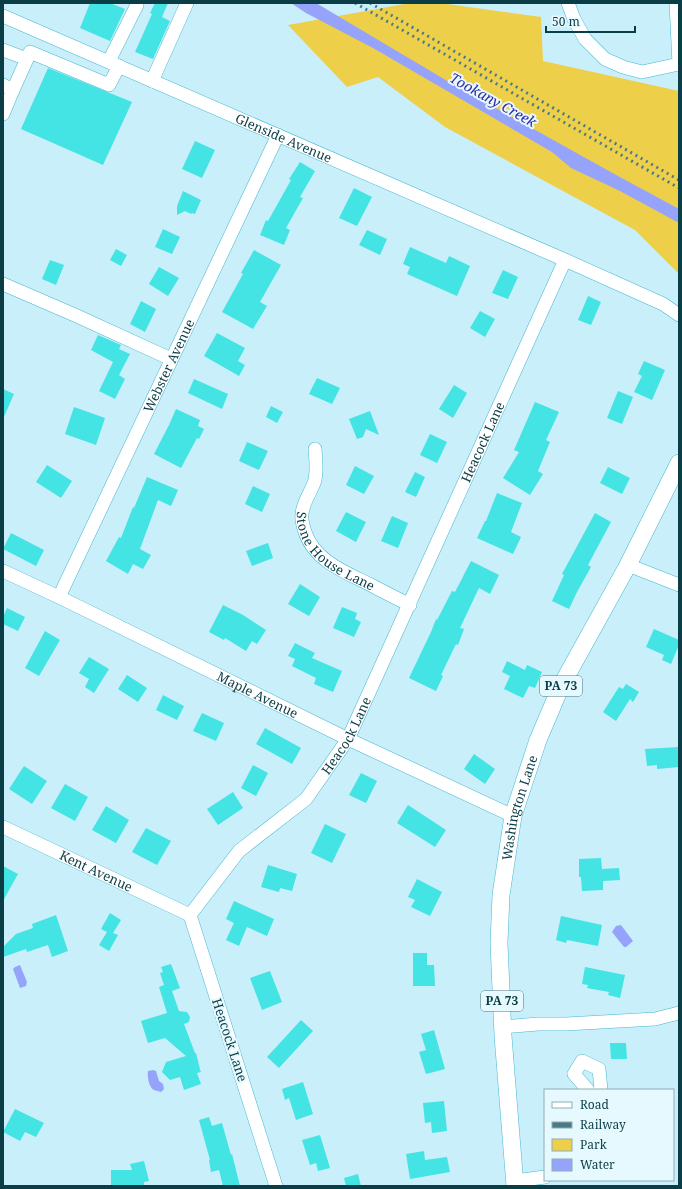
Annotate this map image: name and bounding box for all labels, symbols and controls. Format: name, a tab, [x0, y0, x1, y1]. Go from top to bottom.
scale bar	[546, 8, 635, 34]
text: 50 m	[552, 13, 580, 30]
water label: Tookany Creek	[447, 68, 541, 132]
street label: Glenside Avenue	[233, 109, 335, 167]
street label: Webster Avenue	[139, 316, 198, 415]
street label: Heacock Lane	[456, 399, 509, 485]
street label: Stone House Lane	[293, 511, 378, 595]
street label: Maple Avenue	[214, 667, 301, 722]
road number: PA 73	[540, 676, 582, 696]
street label: Heacock Lane	[317, 694, 375, 778]
street label: Washington Lane	[497, 753, 541, 862]
street label: Kent Avenue	[57, 846, 136, 896]
road number: PA 73	[481, 991, 523, 1011]
street label: Heacock Lane	[208, 996, 252, 1084]
legend	[544, 1089, 674, 1181]
text: Road	[580, 1096, 610, 1113]
text: Railway	[580, 1116, 626, 1133]
text: Park	[580, 1136, 608, 1153]
text: Water	[580, 1156, 615, 1173]

